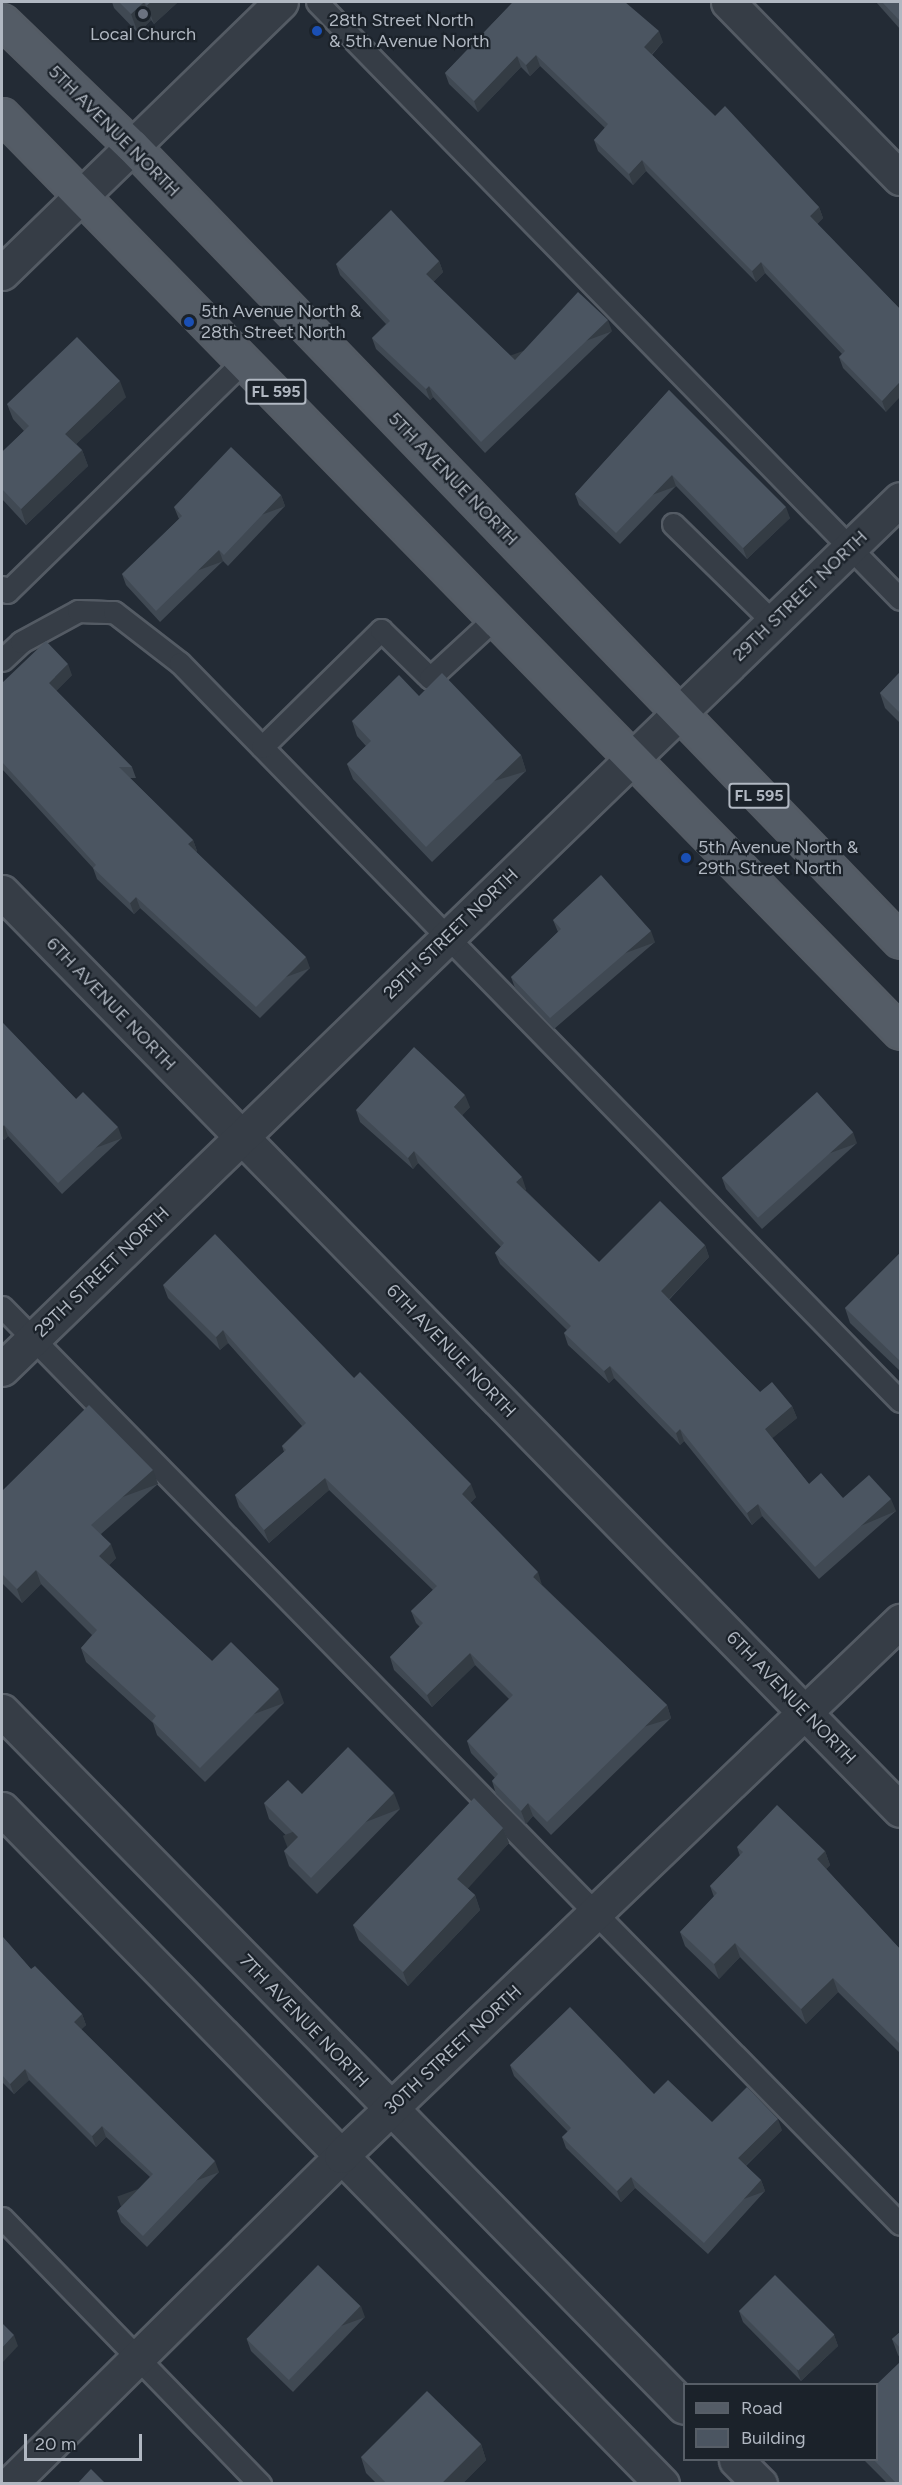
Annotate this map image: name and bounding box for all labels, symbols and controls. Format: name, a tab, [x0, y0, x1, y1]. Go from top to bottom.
marker: Local Church	[136, 7, 150, 21]
place label: 28th Street North & 5th Avenue North	[329, 10, 489, 52]
place label: Local Church	[90, 23, 196, 45]
marker: 28th Street North & 5th Avenue North	[310, 24, 324, 38]
street label: 5TH AVENUE NORTH	[44, 61, 184, 201]
place label: 5th Avenue North & 28th Street North	[201, 301, 361, 344]
marker: 5th Avenue North & 28th Street North	[182, 315, 196, 329]
road number: FL 595	[244, 379, 308, 405]
street label: 5TH AVENUE NORTH	[384, 408, 522, 550]
street label: 29TH STREET NORTH	[728, 526, 872, 666]
road number: FL 595	[728, 783, 790, 809]
place label: 5th Avenue North & 29th Street North	[698, 837, 858, 880]
marker: 5th Avenue North & 29th Street North	[679, 851, 693, 865]
street label: 29TH STREET NORTH	[379, 864, 523, 1004]
street label: 6TH AVENUE NORTH	[42, 933, 180, 1075]
street label: 29TH STREET NORTH	[30, 1202, 174, 1342]
street label: 6TH AVENUE NORTH	[382, 1280, 520, 1422]
street label: 6TH AVENUE NORTH	[722, 1627, 860, 1769]
street label: 7TH AVENUE NORTH	[235, 1950, 373, 2092]
street label: 30TH STREET NORTH	[380, 1981, 526, 2119]
legend	[683, 2383, 878, 2461]
text: Road	[741, 2397, 782, 2419]
scale bar	[27, 2422, 146, 2460]
text: Building	[741, 2427, 806, 2449]
text: 20 m	[35, 2433, 76, 2455]

